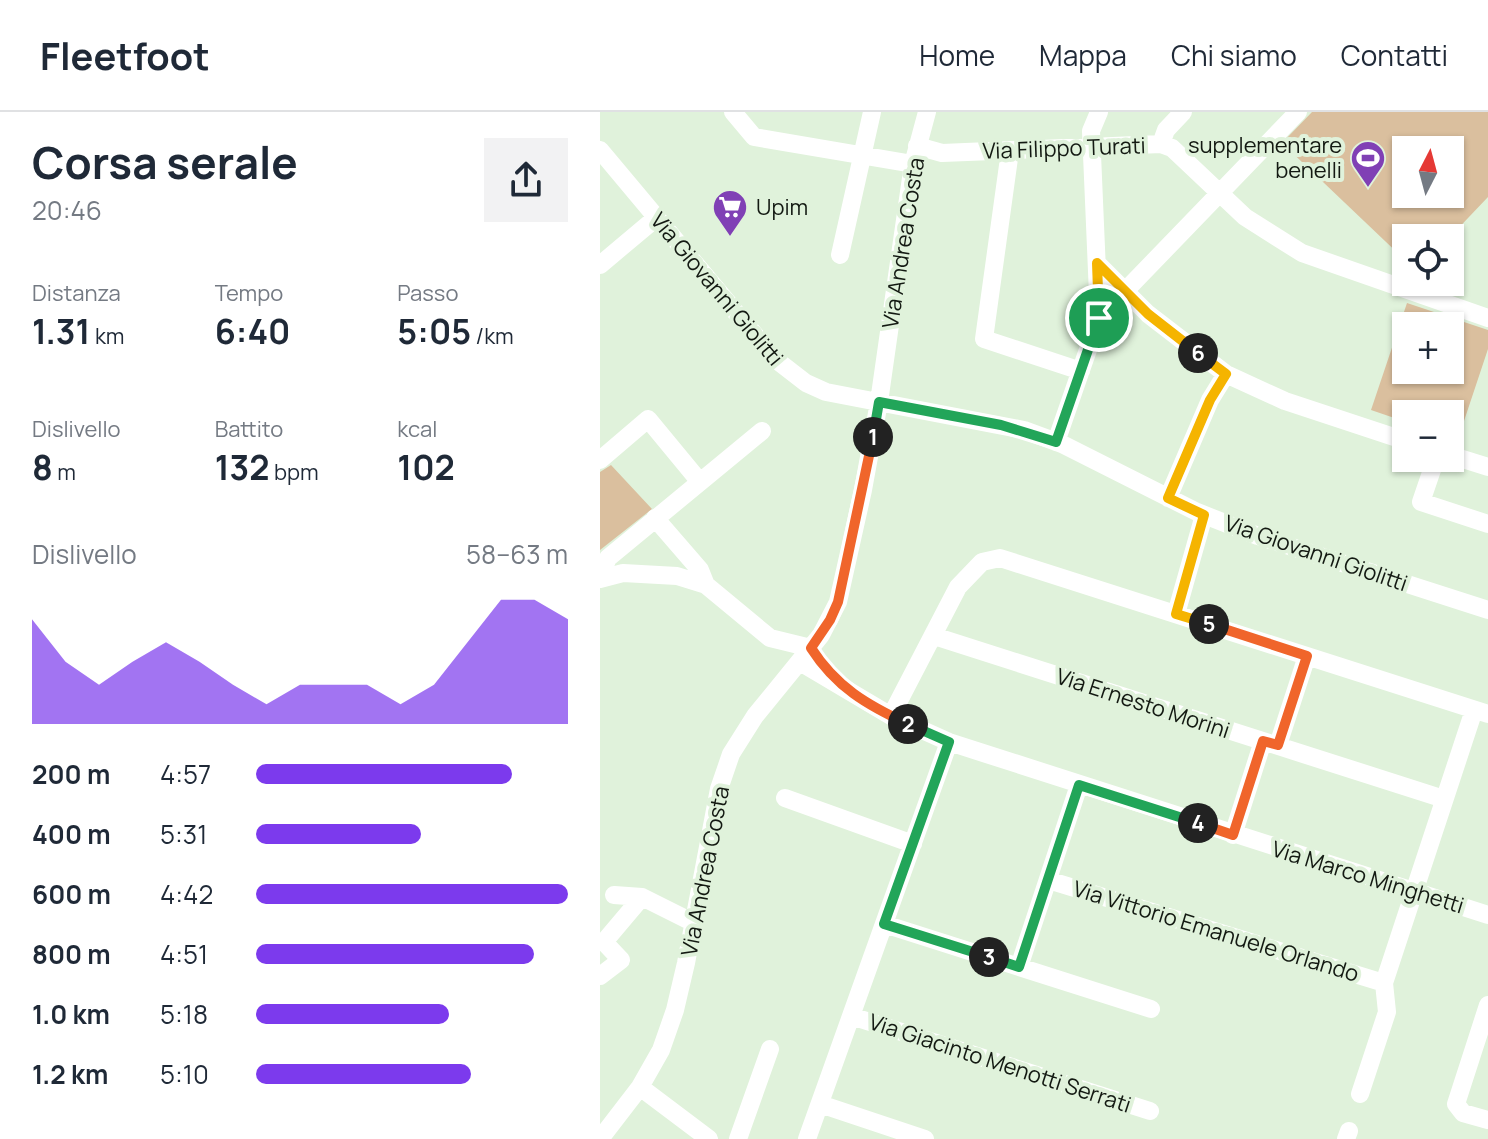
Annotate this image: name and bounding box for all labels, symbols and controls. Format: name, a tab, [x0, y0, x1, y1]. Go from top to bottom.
text: Fleetfoot	[40, 29, 210, 81]
text: Home	[919, 36, 995, 74]
text: Mappa	[1039, 36, 1127, 74]
text: Chi siamo	[1171, 36, 1297, 74]
text: Contatti	[1341, 36, 1448, 74]
street label: Via Filippo Turati	[982, 130, 1146, 166]
place label: supplementare benelli	[1188, 130, 1342, 185]
text: Corsa serale	[32, 132, 298, 192]
north arrow	[1392, 136, 1464, 208]
map controls	[1392, 136, 1464, 472]
button: share	[484, 138, 568, 222]
sports icon: supplementare benelli	[1349, 139, 1387, 189]
street label: Via Andrea Costa	[875, 155, 931, 331]
supermarket icon: Upim	[711, 188, 749, 238]
text: 20:46	[32, 192, 102, 228]
place label: Upim	[756, 192, 808, 222]
street label: Via Giovanni Giolitti	[644, 206, 790, 372]
button: locate	[1392, 224, 1464, 296]
text: Distanza	[32, 278, 121, 308]
text: Tempo	[215, 278, 283, 308]
text: Passo	[397, 278, 458, 308]
pin	[1065, 284, 1133, 352]
icon: arrive	[1077, 296, 1121, 340]
text: 1.31	[32, 308, 91, 354]
text: 6:40	[215, 308, 291, 354]
text: 5:05	[397, 308, 471, 354]
button: +	[1392, 312, 1464, 384]
text: km	[91, 321, 124, 351]
text: /km	[471, 321, 514, 351]
pin: 6	[1178, 333, 1218, 373]
text: 6	[1191, 338, 1205, 368]
button: −	[1392, 400, 1464, 472]
text: Dislivello	[32, 414, 121, 444]
text: Battito	[215, 414, 283, 444]
text: kcal	[397, 414, 437, 444]
pin: 1	[853, 417, 893, 457]
text: 1	[868, 422, 878, 452]
text: 8	[32, 444, 53, 490]
text: 132	[215, 444, 270, 490]
text: 102	[397, 444, 455, 490]
text: m	[53, 457, 76, 487]
text: bpm	[270, 457, 319, 487]
street label: Via Giovanni Giolitti	[1221, 508, 1411, 598]
text: Dislivello	[32, 536, 137, 572]
text: 58–63 m	[466, 536, 568, 572]
pin: 5	[1189, 604, 1229, 644]
text: 5	[1203, 609, 1215, 639]
street label: Via Ernesto Morini	[1052, 661, 1234, 745]
pin: 2	[888, 704, 928, 744]
text: 2	[901, 709, 915, 739]
text: 200 m	[32, 756, 110, 792]
text: 4:57	[160, 756, 211, 792]
street label: Via Andrea Costa	[674, 783, 736, 959]
pin: 4	[1178, 803, 1218, 843]
text: 4	[1191, 808, 1205, 838]
text: 400 m	[32, 816, 111, 852]
text: 5:31	[160, 816, 207, 852]
street label: Via Marco Minghetti	[1268, 834, 1468, 920]
street label: Via Vittorio Emanuele Orlando	[1069, 873, 1363, 989]
text: 600 m	[32, 876, 111, 912]
text: 4:42	[160, 876, 213, 912]
text: 800 m	[32, 936, 111, 972]
text: 4:51	[160, 936, 208, 972]
pin: 3	[969, 937, 1009, 977]
text: 3	[983, 942, 995, 972]
text: 1.0 km	[32, 996, 110, 1032]
text: 5:18	[160, 996, 208, 1032]
street label: Via Giacinto Menotti Serrati	[865, 1006, 1135, 1120]
text: 1.2 km	[32, 1056, 108, 1092]
text: 5:10	[160, 1056, 209, 1092]

